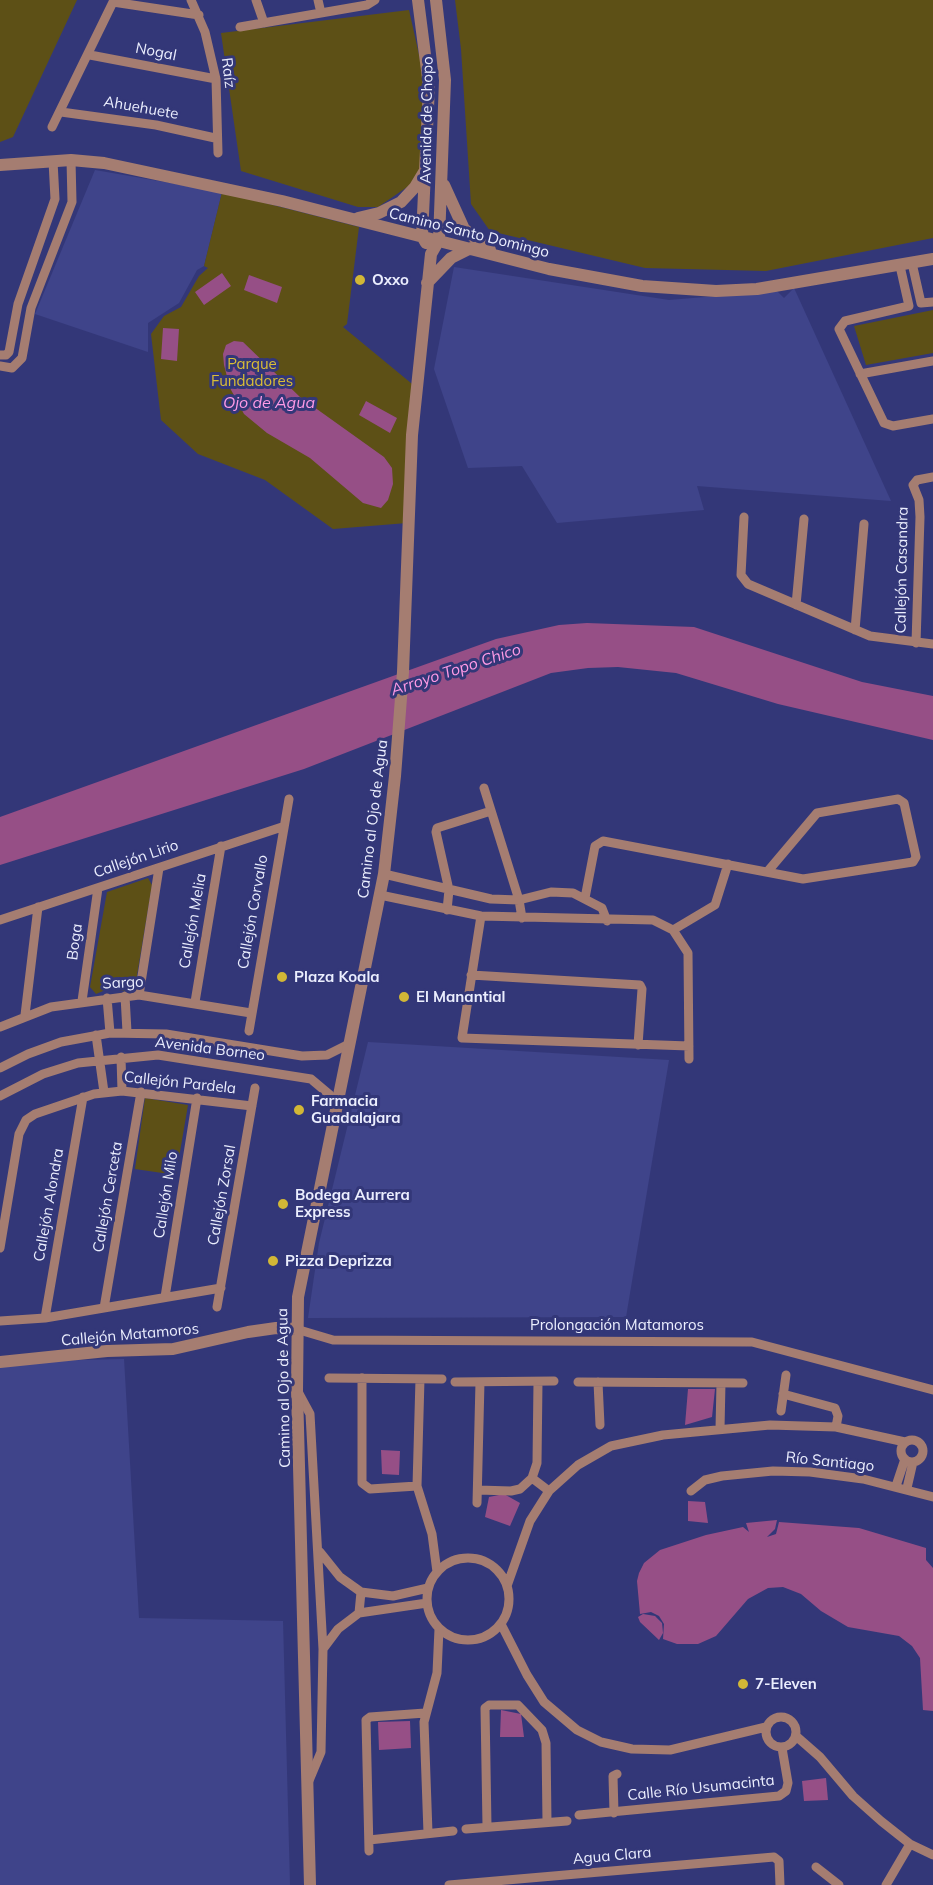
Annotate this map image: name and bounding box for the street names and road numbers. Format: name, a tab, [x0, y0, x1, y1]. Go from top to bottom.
street label: Nogal	[134, 39, 178, 65]
street label: Avenida de Chopo	[417, 56, 437, 184]
street label: Raíz	[217, 57, 239, 89]
street label: Ahuehuete	[102, 93, 180, 123]
street label: Camino Santo Domingo	[387, 204, 551, 262]
street label: Callejón Casandra	[892, 506, 912, 634]
street label: Camino al Ojo de Agua	[354, 739, 392, 899]
street label: Callejón Lirio	[91, 836, 181, 882]
street label: Callejón Corvallo	[234, 853, 272, 971]
street label: Callejón Melia	[176, 872, 210, 970]
street label: Boga	[64, 923, 86, 961]
street label: Sargo	[102, 973, 144, 993]
street label: Avenida Borneo	[154, 1033, 266, 1065]
street label: Callejón Pardela	[123, 1068, 237, 1098]
street label: Callejón Cerceta	[89, 1140, 127, 1254]
street label: Callejón Zorsal	[204, 1143, 240, 1247]
street label: Callejón Alondra	[30, 1147, 68, 1263]
street label: Callejón Milo	[150, 1150, 182, 1240]
street label: Camino al Ojo de Agua	[274, 1308, 294, 1468]
street label: Prolongación Matamoros	[530, 1316, 704, 1334]
street label: Callejón Matamoros	[60, 1320, 200, 1350]
street label: Río Santiago	[785, 1448, 875, 1476]
street label: Calle Río Usumacinta	[627, 1771, 775, 1805]
street label: Agua Clara	[572, 1844, 652, 1868]

